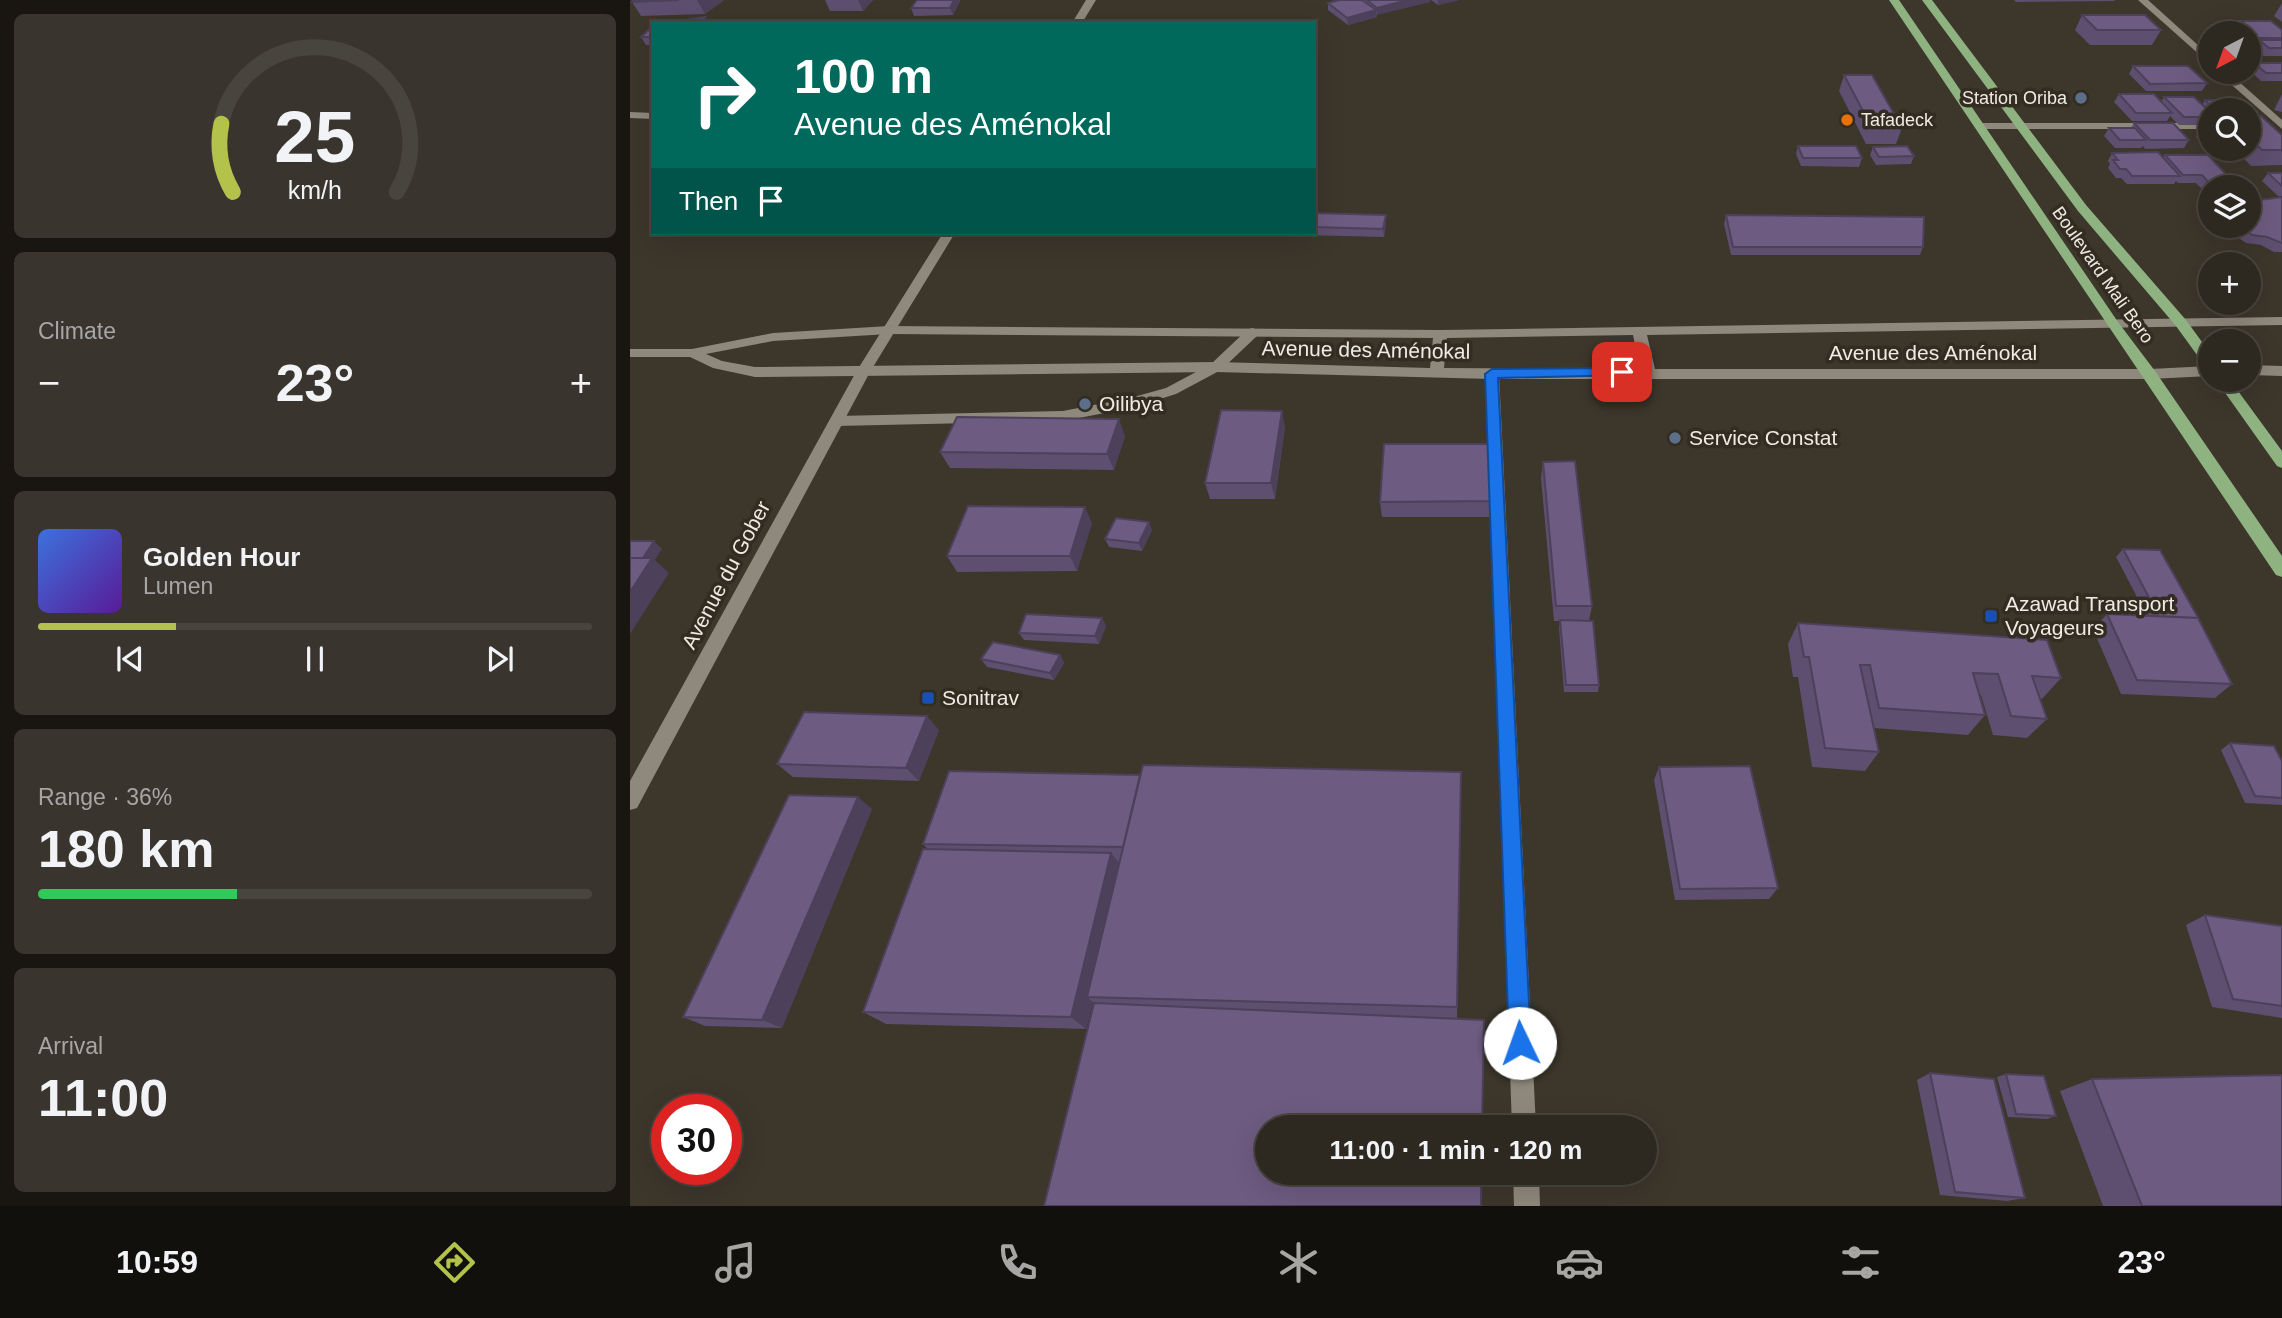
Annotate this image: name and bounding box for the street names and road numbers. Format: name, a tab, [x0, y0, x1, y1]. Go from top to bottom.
street label: Boulevard Mali Bero	[2048, 203, 2158, 347]
street label: Avenue des Aménokal	[1262, 336, 1470, 363]
street label: Avenue des Aménokal	[1829, 341, 2037, 364]
street label: Avenue du Gober	[677, 497, 774, 653]

